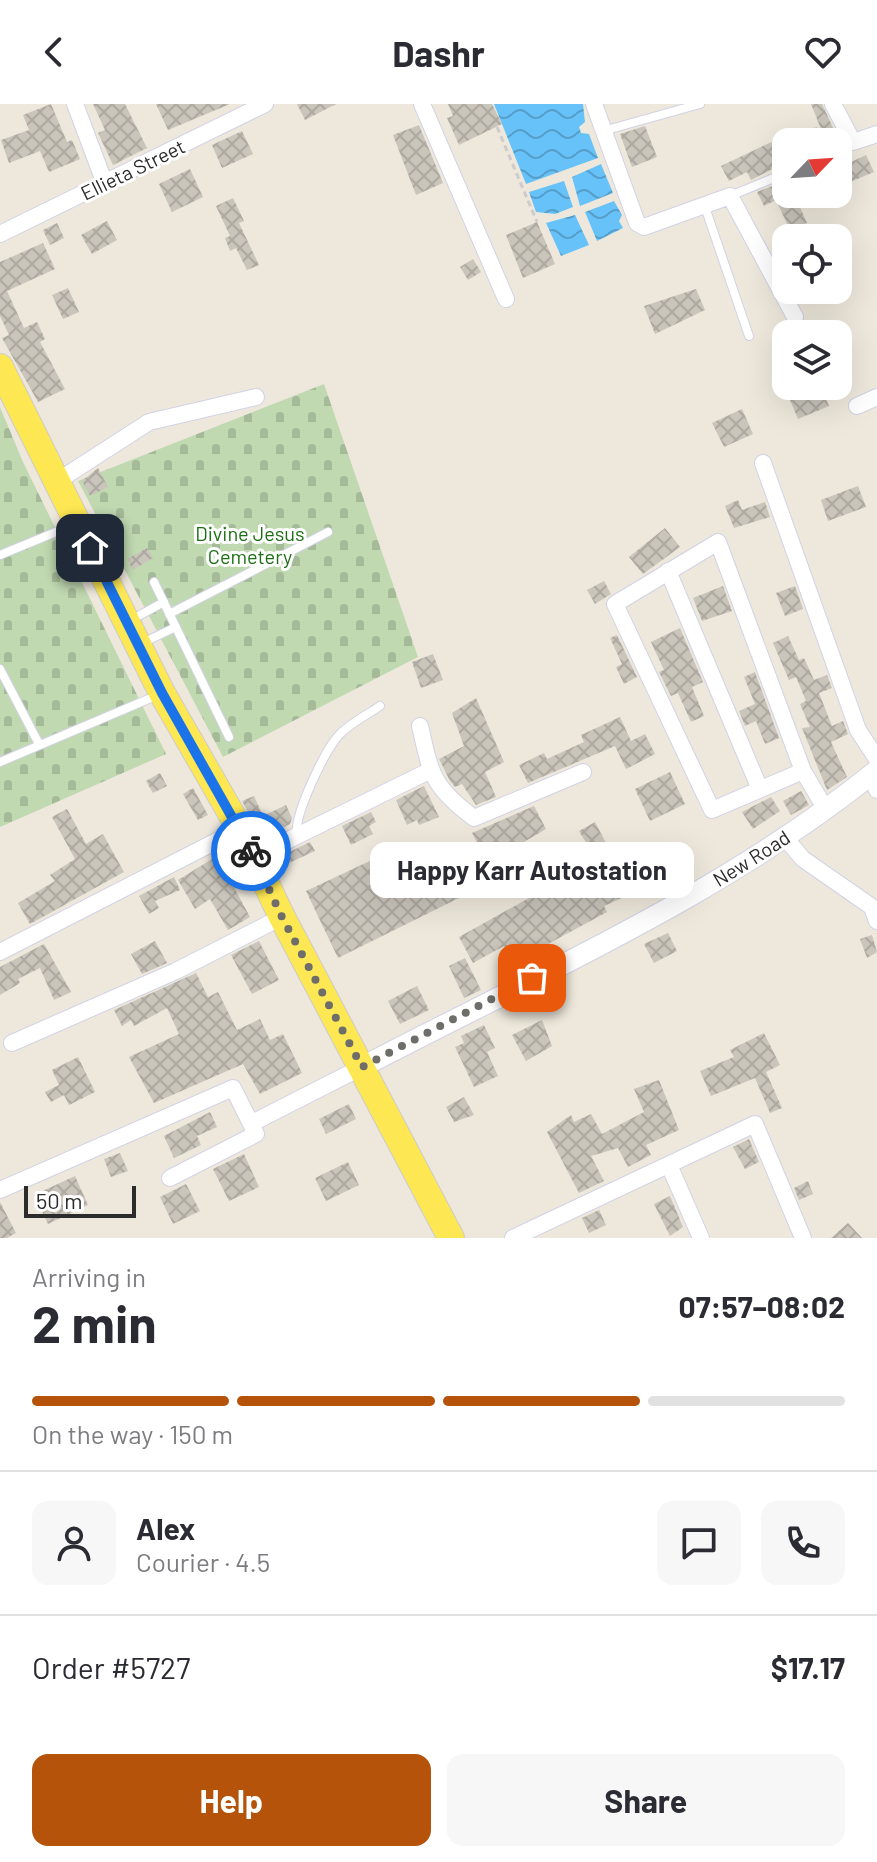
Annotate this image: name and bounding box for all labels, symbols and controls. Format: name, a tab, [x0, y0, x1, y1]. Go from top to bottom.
icon: back	[32, 30, 76, 74]
icon: heart	[801, 30, 845, 74]
text: Dashr	[392, 31, 485, 74]
north arrow	[772, 128, 852, 208]
map controls	[772, 128, 852, 400]
street label: Ellieta Street	[77, 134, 189, 205]
button: locate	[772, 224, 852, 304]
button: layers	[772, 320, 852, 400]
pin	[56, 514, 124, 582]
park label: Divine Jesus Cemetery	[195, 521, 305, 568]
icon: home	[68, 526, 112, 570]
courier	[211, 811, 291, 891]
street label: New Road	[708, 824, 794, 891]
icon: bike	[229, 829, 273, 873]
callout: Happy Karr Autostation	[370, 842, 694, 898]
text: Happy Karr Autostation	[397, 854, 667, 885]
pin	[498, 944, 566, 1012]
icon: bag	[510, 956, 554, 1000]
scale bar	[24, 1182, 136, 1218]
text: 50 m	[36, 1187, 82, 1213]
text: Arriving in	[32, 1261, 146, 1292]
text: 07:57–08:02	[679, 1288, 845, 1324]
text: 2 min	[32, 1291, 157, 1353]
text: On the way · 150 m	[32, 1418, 233, 1449]
button: person	[32, 1501, 116, 1585]
button: chat	[657, 1501, 741, 1585]
button: phone	[761, 1501, 845, 1585]
text: Alex	[136, 1510, 195, 1546]
text: Courier · 4.5	[136, 1546, 270, 1577]
text: Order #5727	[32, 1649, 190, 1685]
text: $17.17	[771, 1649, 845, 1685]
button: Help	[32, 1754, 431, 1846]
button: Share	[447, 1754, 845, 1846]

